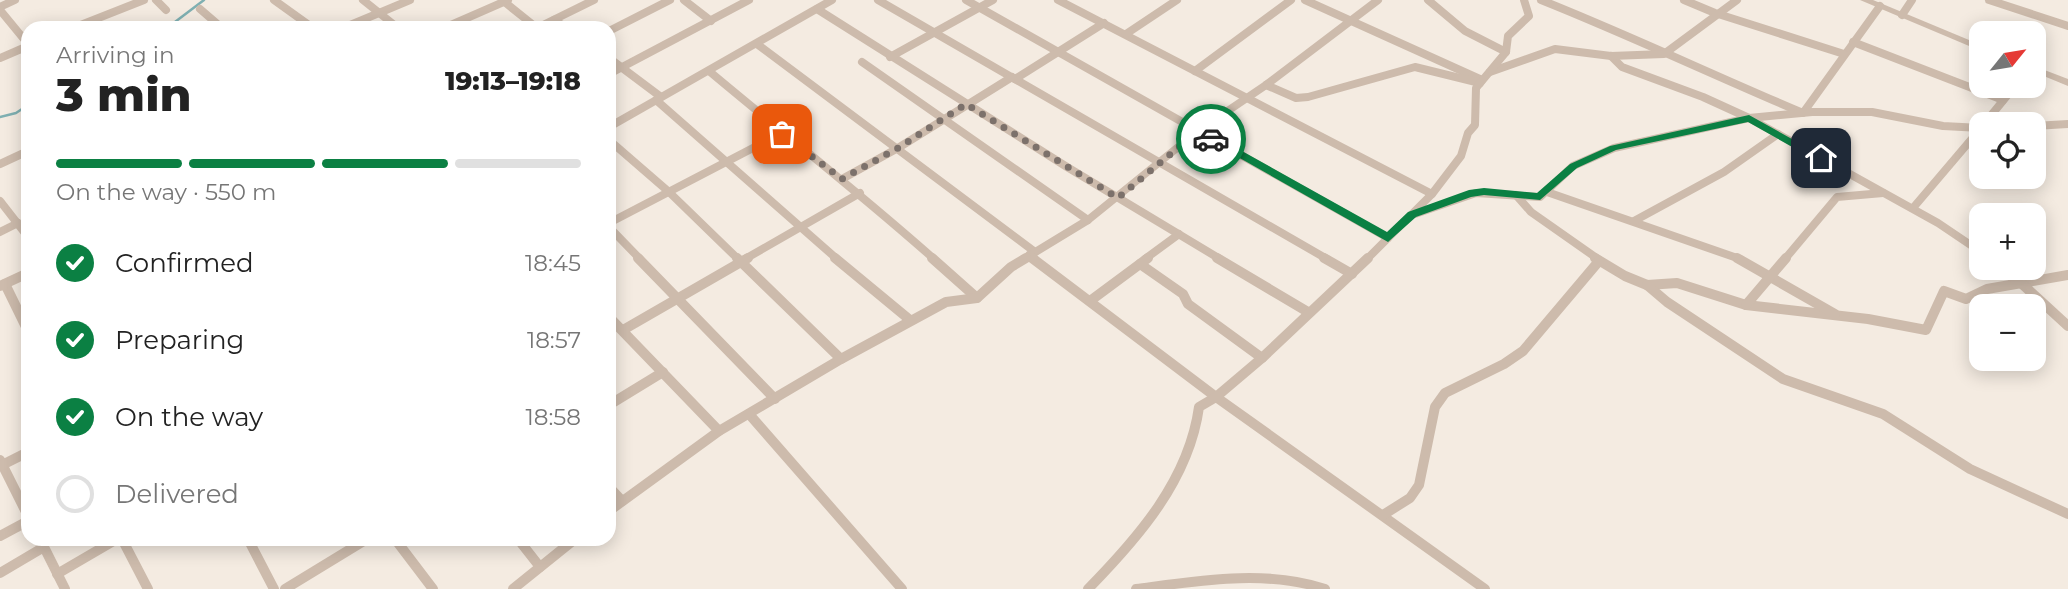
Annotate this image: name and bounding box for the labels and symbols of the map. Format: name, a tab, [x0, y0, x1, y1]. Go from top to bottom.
north arrow	[1969, 21, 2046, 98]
pin	[752, 104, 812, 164]
courier	[1176, 104, 1246, 174]
pin	[1791, 128, 1851, 188]

